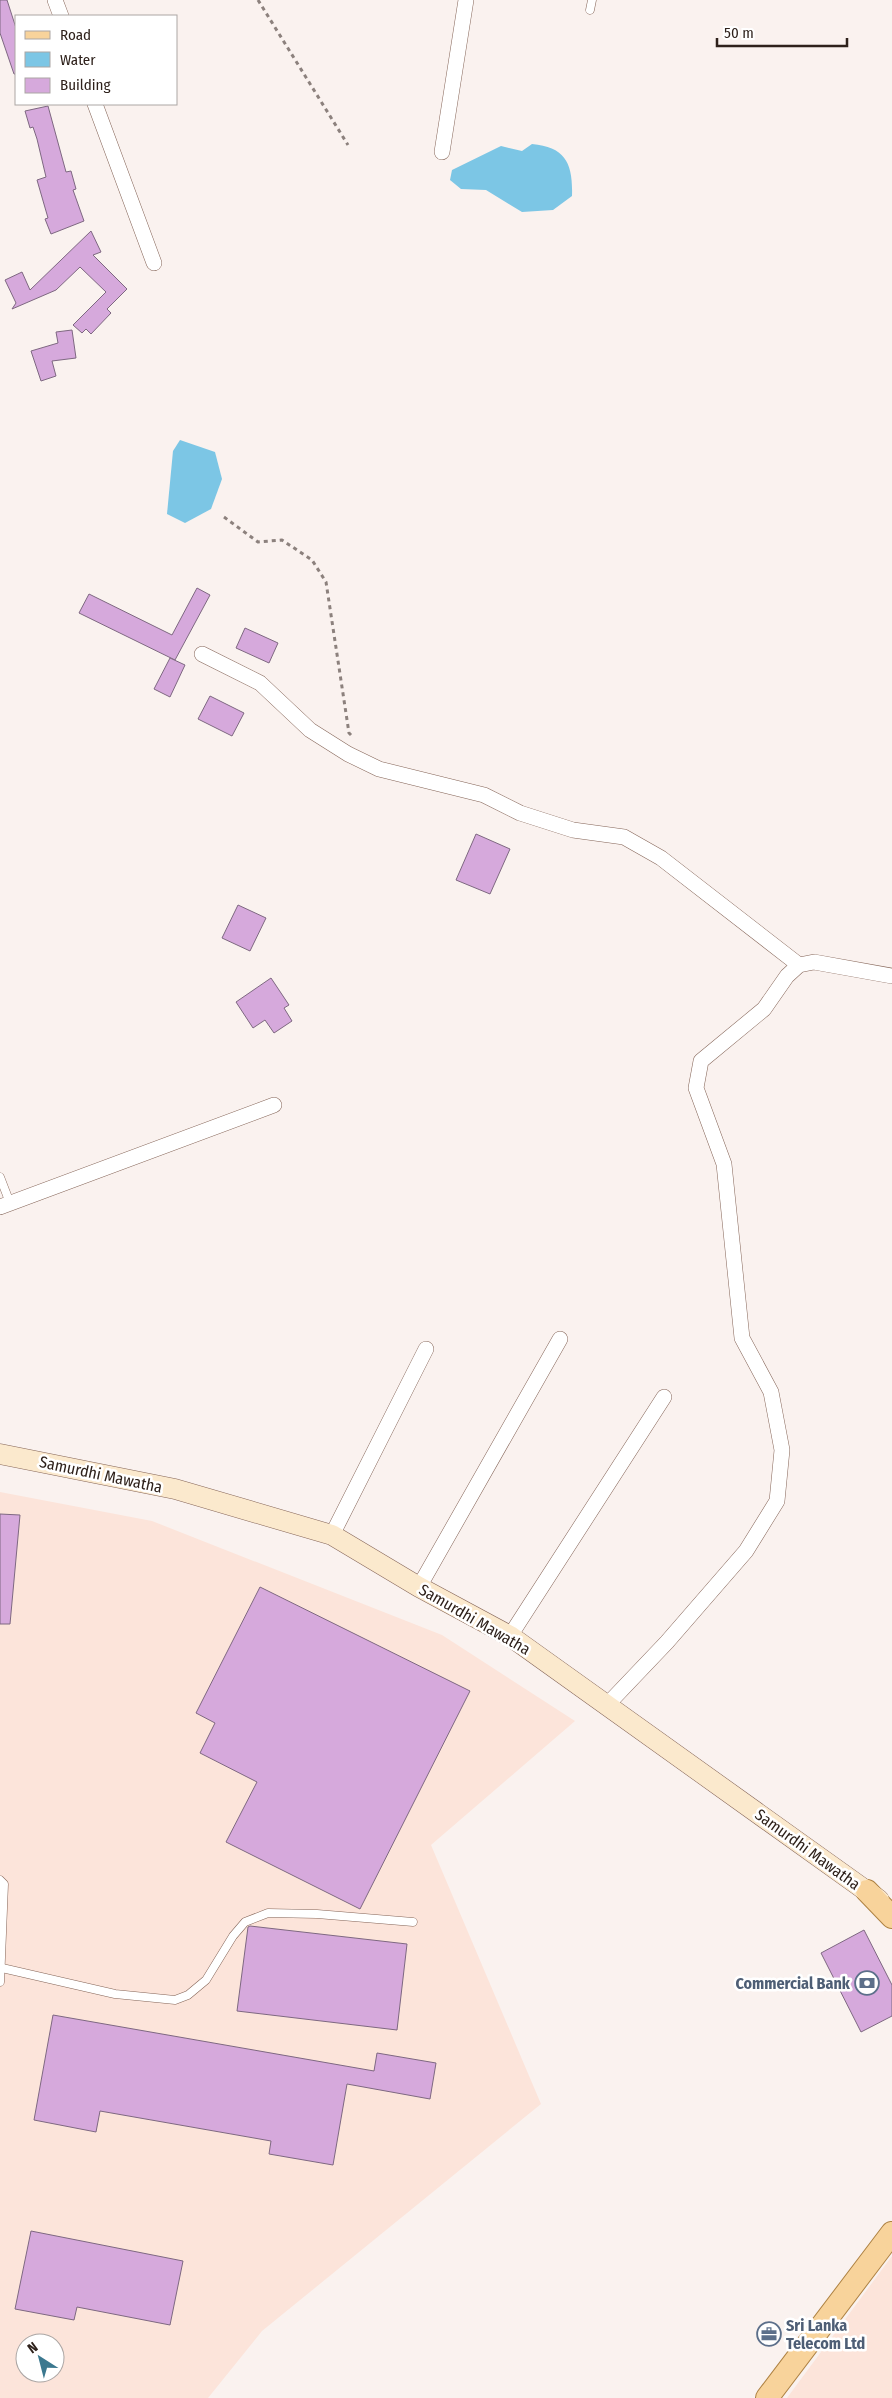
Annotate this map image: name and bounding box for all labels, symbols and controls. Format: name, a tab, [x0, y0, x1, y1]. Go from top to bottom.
legend	[15, 15, 178, 105]
scale bar	[717, 15, 847, 47]
text: 50 m	[724, 24, 754, 42]
text: Road	[60, 26, 91, 44]
text: Water	[60, 51, 96, 69]
text: Building	[60, 76, 111, 94]
street label: Samurdhi Mawatha	[38, 1452, 164, 1497]
street label: Samurdhi Mawatha	[416, 1580, 534, 1659]
street label: Samurdhi Mawatha	[752, 1805, 864, 1894]
bank icon: Commercial Bank	[854, 1970, 880, 1996]
place label: Commercial Bank	[735, 1974, 851, 1993]
place label: Sri Lanka Telecom Ltd	[786, 2316, 865, 2353]
office icon: Sri Lanka Telecom Ltd	[756, 2321, 782, 2347]
north arrow	[15, 2333, 65, 2383]
text: N	[24, 2339, 41, 2357]

